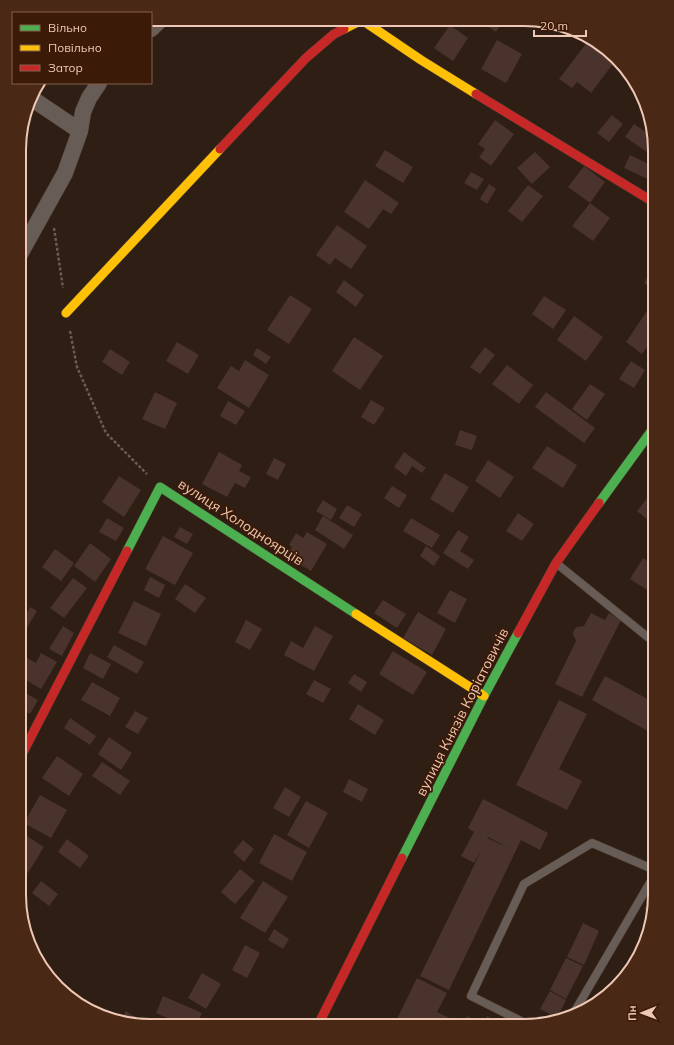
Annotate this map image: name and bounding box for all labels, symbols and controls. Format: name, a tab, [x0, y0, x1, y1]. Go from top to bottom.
legend	[12, 12, 152, 84]
scale bar	[534, 12, 586, 38]
text: 20 m	[540, 18, 568, 33]
text: Вільно	[48, 20, 87, 35]
text: Повільно	[48, 40, 102, 55]
text: Затор	[48, 60, 83, 75]
street label: вулиця Холодноярців	[175, 475, 307, 569]
street label: вулиця Князів Коріатовичів	[412, 625, 512, 799]
north arrow	[622, 993, 662, 1033]
text: Пн	[625, 1005, 639, 1021]

